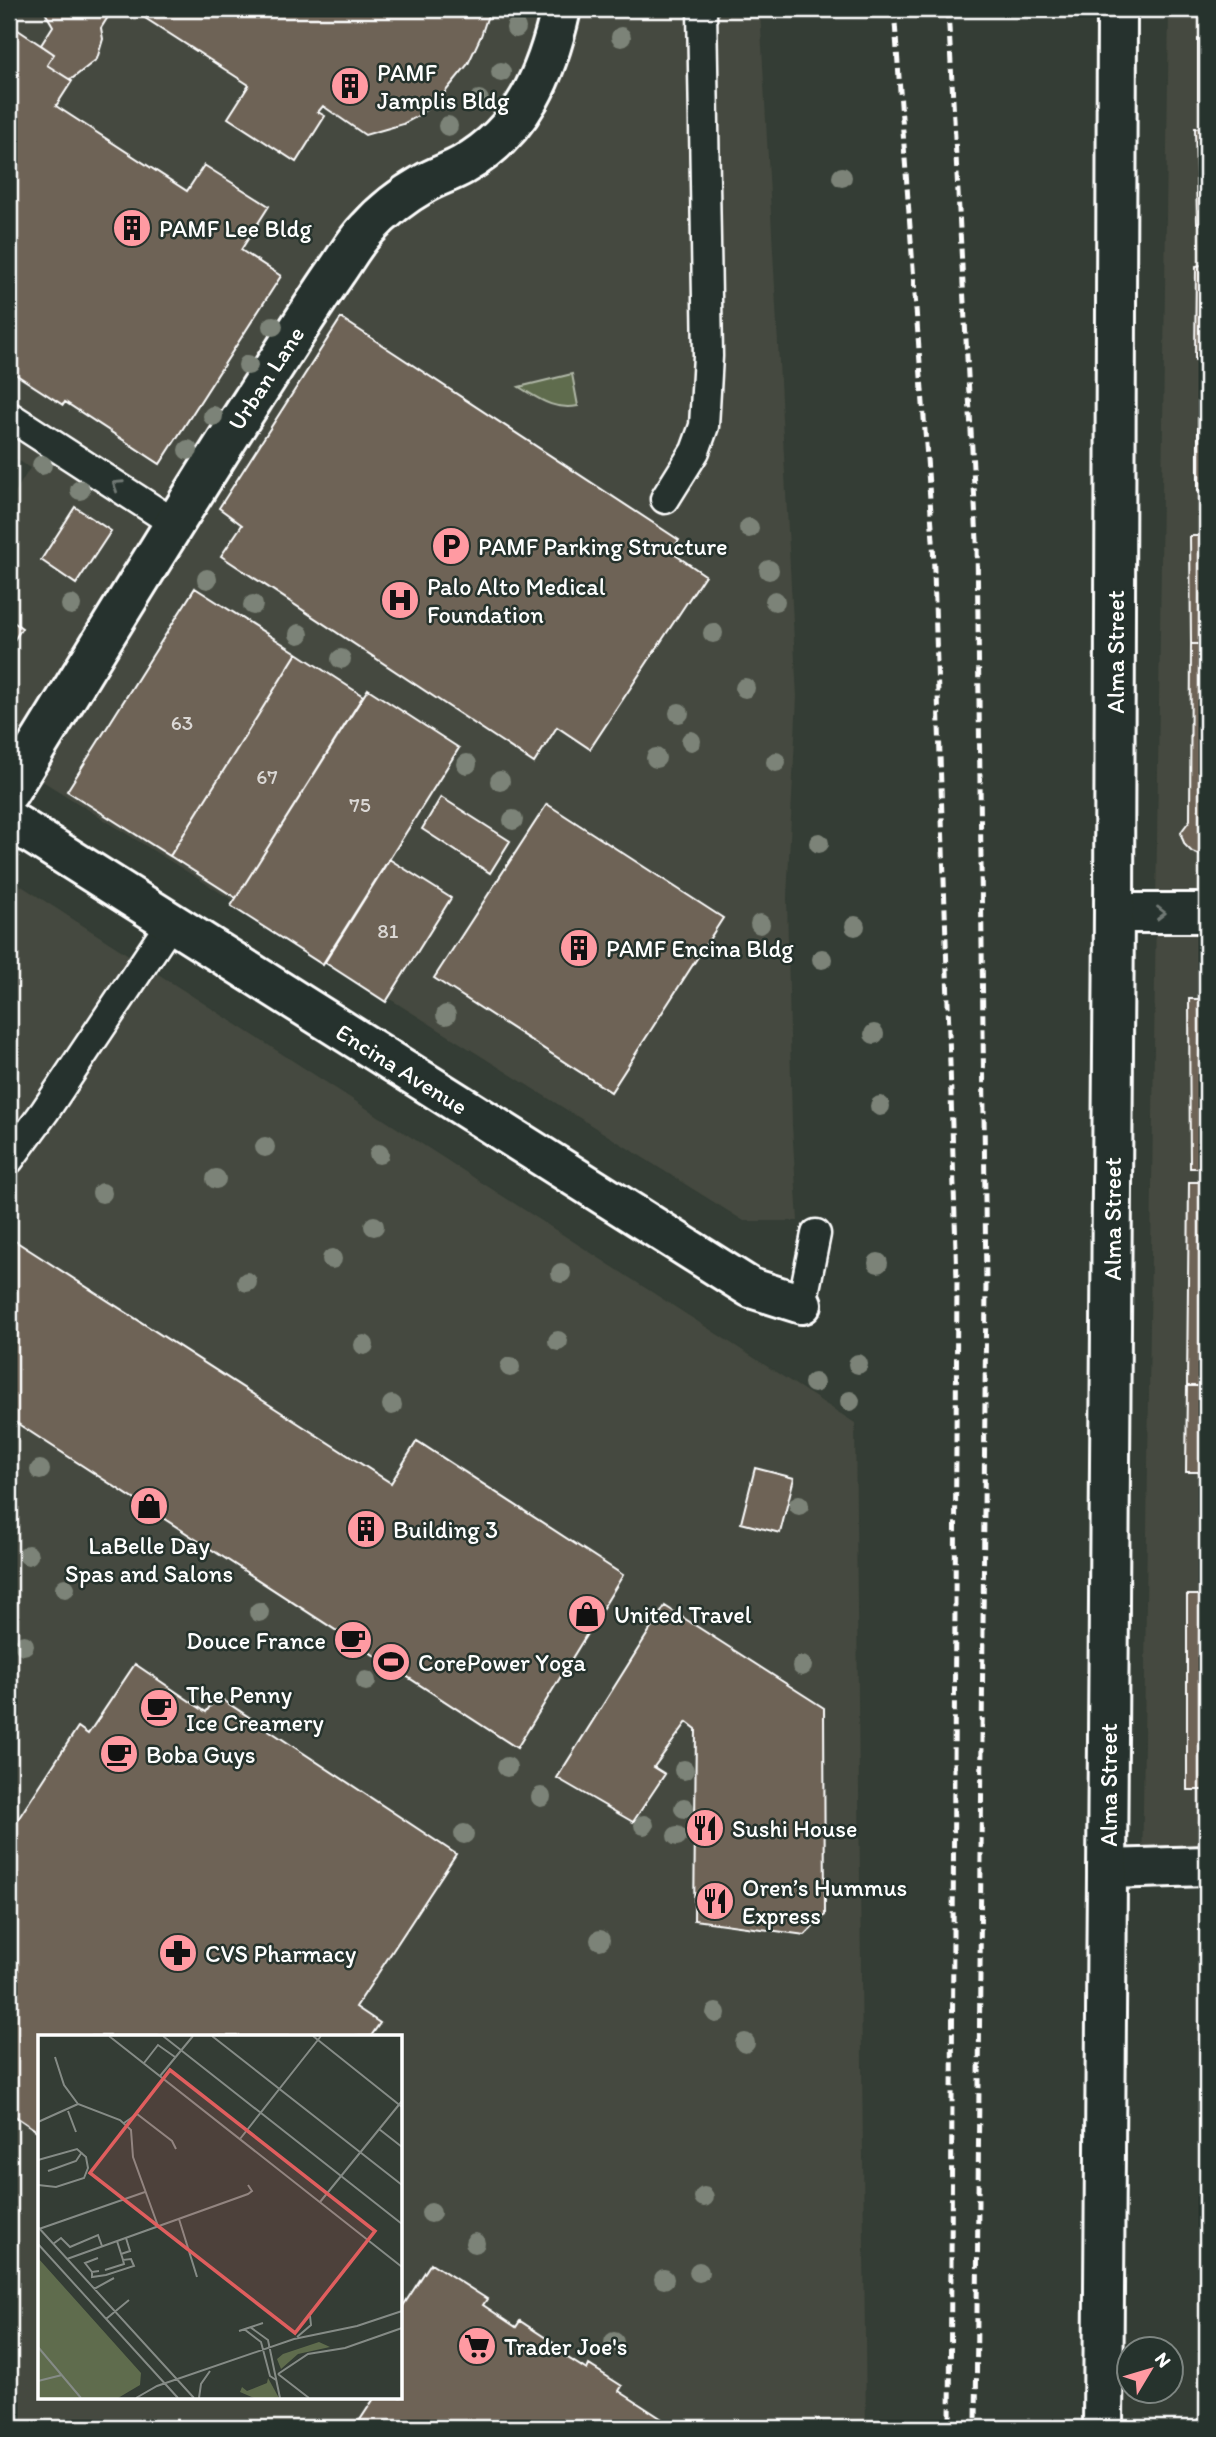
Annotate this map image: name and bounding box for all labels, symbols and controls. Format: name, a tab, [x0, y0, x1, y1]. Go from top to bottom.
place label: PAMF Jamplis Bldg	[377, 58, 510, 115]
building icon: PAMF Jamplis Bldg	[329, 65, 371, 107]
building icon: PAMF Lee Bldg	[111, 207, 153, 249]
place label: PAMF Lee Bldg	[159, 214, 312, 243]
street label: Urban Lane	[222, 320, 310, 436]
one-way arrow	[112, 481, 125, 494]
parking icon: PAMF Parking Structure	[430, 525, 472, 567]
place label: PAMF Parking Structure	[478, 532, 728, 561]
place label: Palo Alto Medical Foundation	[427, 572, 606, 629]
hospital icon: Palo Alto Medical Foundation	[379, 579, 421, 621]
street label: Alma Street	[1101, 590, 1130, 714]
house number: 63	[171, 710, 193, 735]
house number: 67	[256, 764, 278, 789]
house number: 75	[349, 792, 371, 817]
one-way arrow	[1156, 905, 1167, 921]
house number: 81	[377, 918, 399, 943]
building icon: PAMF Encina Bldg	[558, 927, 600, 969]
place label: PAMF Encina Bldg	[606, 934, 794, 963]
street label: Encina Avenue	[331, 1017, 473, 1121]
street label: Alma Street	[1098, 1157, 1127, 1281]
shop icon: LaBelle Day Spas and Salons	[128, 1485, 170, 1527]
building icon: Building 3	[345, 1508, 387, 1550]
place label: Building 3	[393, 1515, 498, 1544]
place label: LaBelle Day Spas and Salons	[65, 1531, 233, 1588]
shop icon: United Travel	[566, 1593, 608, 1635]
place label: United Travel	[614, 1600, 752, 1629]
cafe icon: Douce France	[332, 1619, 374, 1661]
place label: Douce France	[186, 1626, 326, 1655]
sports icon: CorePower Yoga	[370, 1641, 412, 1683]
place label: CorePower Yoga	[418, 1648, 586, 1677]
place label: The Penny Ice Creamery	[186, 1680, 324, 1737]
cafe icon: The Penny Ice Creamery	[138, 1687, 180, 1729]
street label: Alma Street	[1094, 1723, 1123, 1847]
cafe icon: Boba Guys	[98, 1733, 140, 1775]
place label: Boba Guys	[146, 1740, 255, 1769]
restaurant icon: Sushi House	[684, 1807, 726, 1849]
place label: Sushi House	[732, 1814, 858, 1843]
place label: Oren’s Hummus Express	[742, 1873, 907, 1930]
restaurant icon: Oren’s Hummus Express	[694, 1880, 736, 1922]
pharmacy icon: CVS Pharmacy	[157, 1932, 199, 1974]
place label: CVS Pharmacy	[205, 1939, 356, 1968]
inset map	[38, 2035, 402, 2398]
supermarket icon: Trader Joe's	[456, 2325, 498, 2367]
place label: Trader Joe's	[504, 2332, 628, 2361]
north arrow	[1114, 2336, 1184, 2406]
text: N	[1150, 2348, 1176, 2372]

